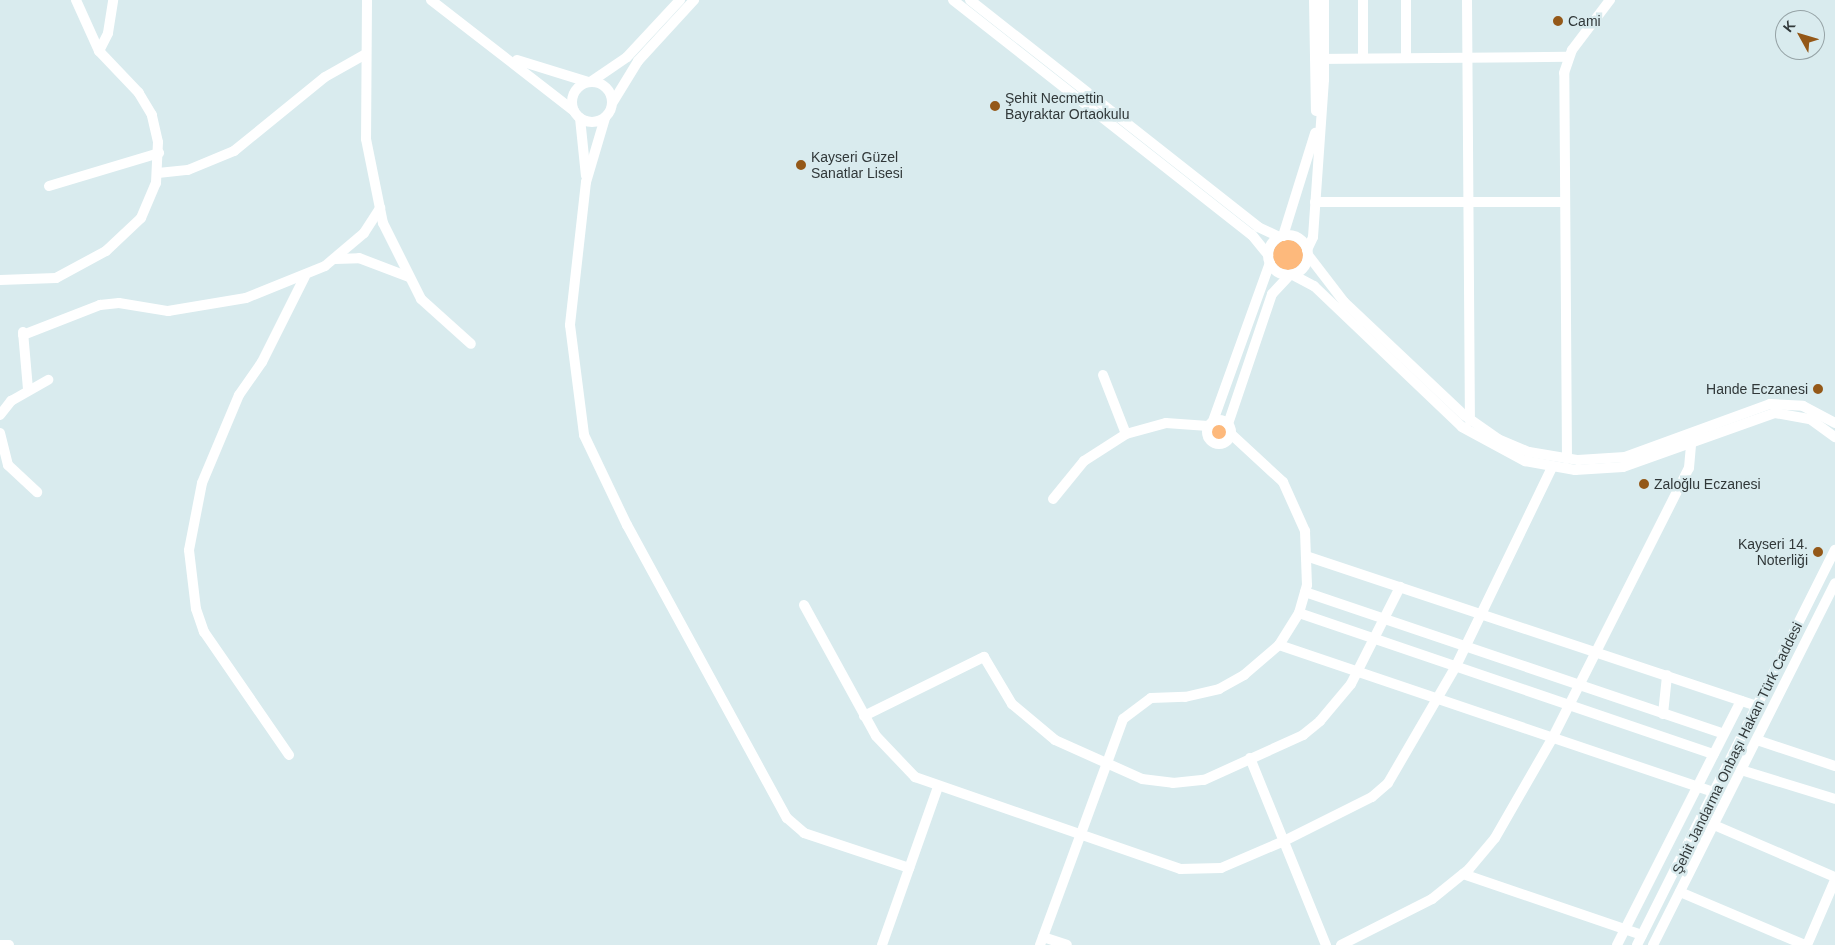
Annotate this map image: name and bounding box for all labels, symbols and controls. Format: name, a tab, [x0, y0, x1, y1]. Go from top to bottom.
north arrow	[1775, 10, 1825, 60]
place label: Cami	[1568, 13, 1601, 29]
marker: Cami	[1552, 15, 1564, 27]
text: K	[1780, 17, 1799, 35]
place label: Şehit Necmettin Bayraktar Ortaokulu	[1005, 90, 1129, 122]
marker: Şehit Necmettin Bayraktar Ortaokulu	[989, 100, 1001, 112]
place label: Kayseri Güzel Sanatlar Lisesi	[811, 149, 903, 182]
marker: Kayseri Güzel Sanatlar Lisesi	[795, 159, 807, 171]
place label: Hande Eczanesi	[1706, 381, 1808, 397]
marker: Hande Eczanesi	[1812, 383, 1824, 395]
place label: Zaloğlu Eczanesi	[1654, 476, 1761, 492]
marker: Zaloğlu Eczanesi	[1638, 478, 1650, 490]
place label: Kayseri 14. Noterliği	[1738, 536, 1808, 568]
marker: Kayseri 14. Noterliği	[1812, 546, 1824, 558]
street label: Şehit Jandarma Onbaşı Hakan Türk Caddesi	[1668, 619, 1806, 877]

